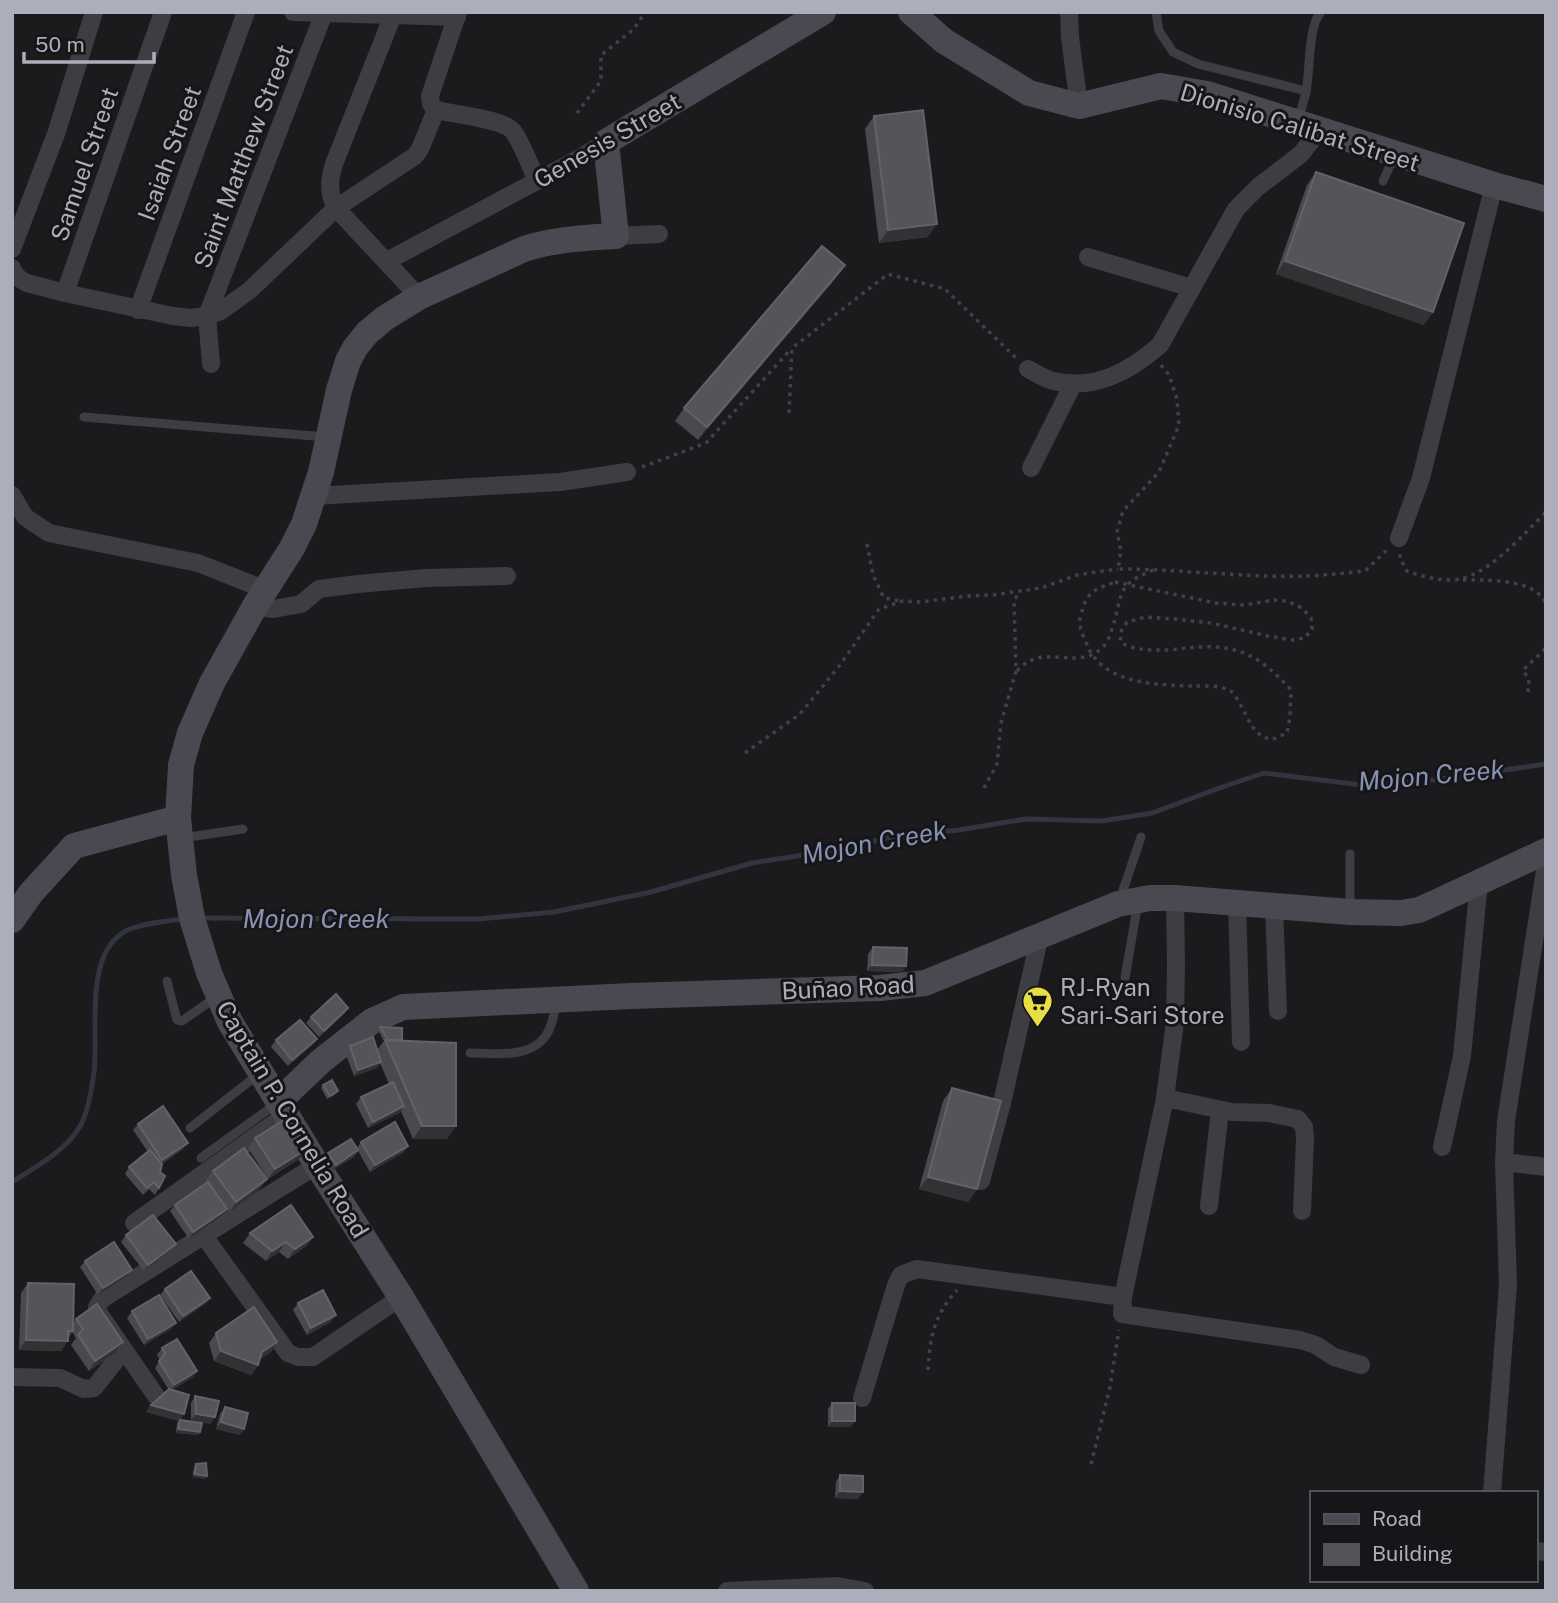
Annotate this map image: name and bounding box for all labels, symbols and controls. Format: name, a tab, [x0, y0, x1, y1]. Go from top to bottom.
scale bar	[24, 21, 154, 65]
text: 50 m	[35, 32, 85, 57]
street label: Saint Matthew Street	[187, 40, 299, 272]
street label: Dionisio Calibat Street	[1177, 77, 1423, 177]
street label: Isaiah Street	[132, 82, 206, 224]
street label: Samuel Street	[45, 83, 123, 245]
street label: Genesis Street	[529, 87, 685, 193]
water label: Mojon Creek	[1356, 753, 1506, 797]
water label: Mojon Creek	[799, 814, 949, 870]
water label: Mojon Creek	[243, 903, 389, 934]
street label: Buñao Road	[781, 970, 915, 1004]
place label: RJ-Ryan Sari-Sari Store	[1060, 973, 1225, 1029]
supermarket icon: RJ-Ryan Sari-Sari Store	[1020, 984, 1054, 1028]
street label: Captain P. Cornelia Road	[211, 995, 375, 1243]
legend	[1310, 1491, 1537, 1582]
text: Road	[1372, 1506, 1422, 1531]
text: Building	[1372, 1541, 1453, 1566]

